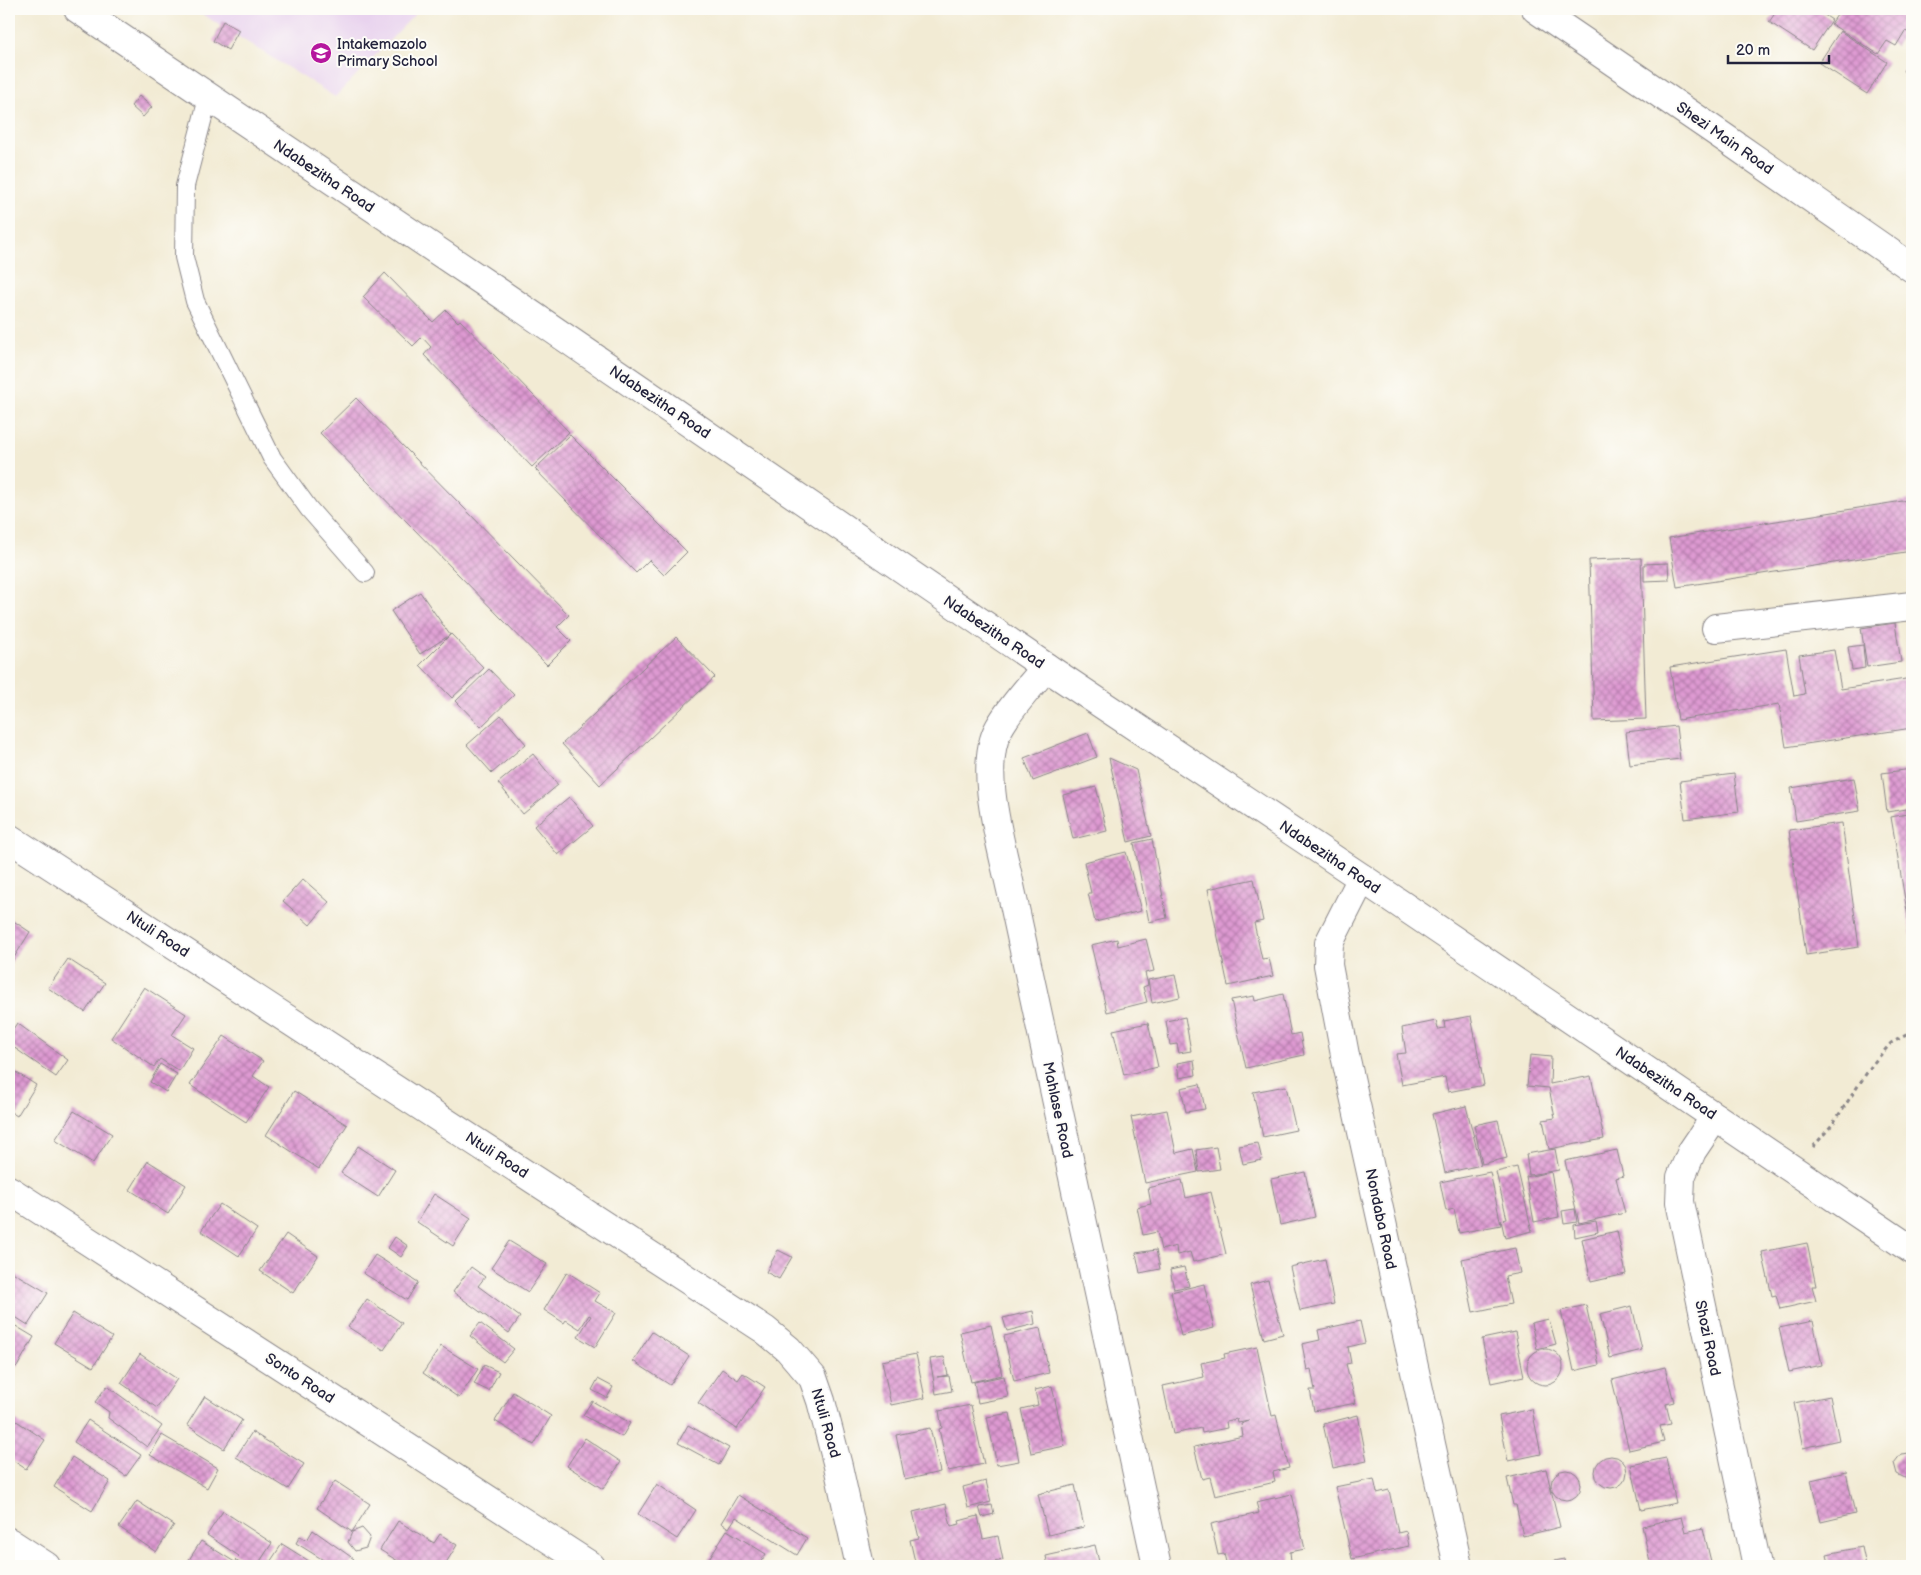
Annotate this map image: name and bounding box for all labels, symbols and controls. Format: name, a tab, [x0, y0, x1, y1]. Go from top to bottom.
scale bar	[1728, 32, 1830, 64]
place label: Intakemazolo Primary School	[337, 35, 438, 71]
school or university icon: Intakemazolo Primary School	[309, 41, 333, 65]
text: 20 m	[1736, 41, 1770, 60]
street label: Shezi Main Road	[1672, 98, 1777, 179]
street label: Ndabezitha Road	[269, 136, 378, 217]
street label: Ndabezitha Road	[605, 362, 714, 443]
street label: Ndabezitha Road	[939, 592, 1048, 673]
street label: Ndabezitha Road	[1275, 817, 1384, 898]
street label: Ntuli Road	[123, 907, 193, 962]
street label: Ndabezitha Road	[1611, 1043, 1720, 1124]
street label: Mahlase Road	[1038, 1060, 1077, 1160]
street label: Ntuli Road	[462, 1128, 532, 1183]
street label: Nondaba Road	[1361, 1167, 1400, 1271]
street label: Shozi Road	[1690, 1299, 1725, 1378]
street label: Sonto Road	[261, 1349, 338, 1408]
street label: Ntuli Road	[807, 1386, 844, 1460]

